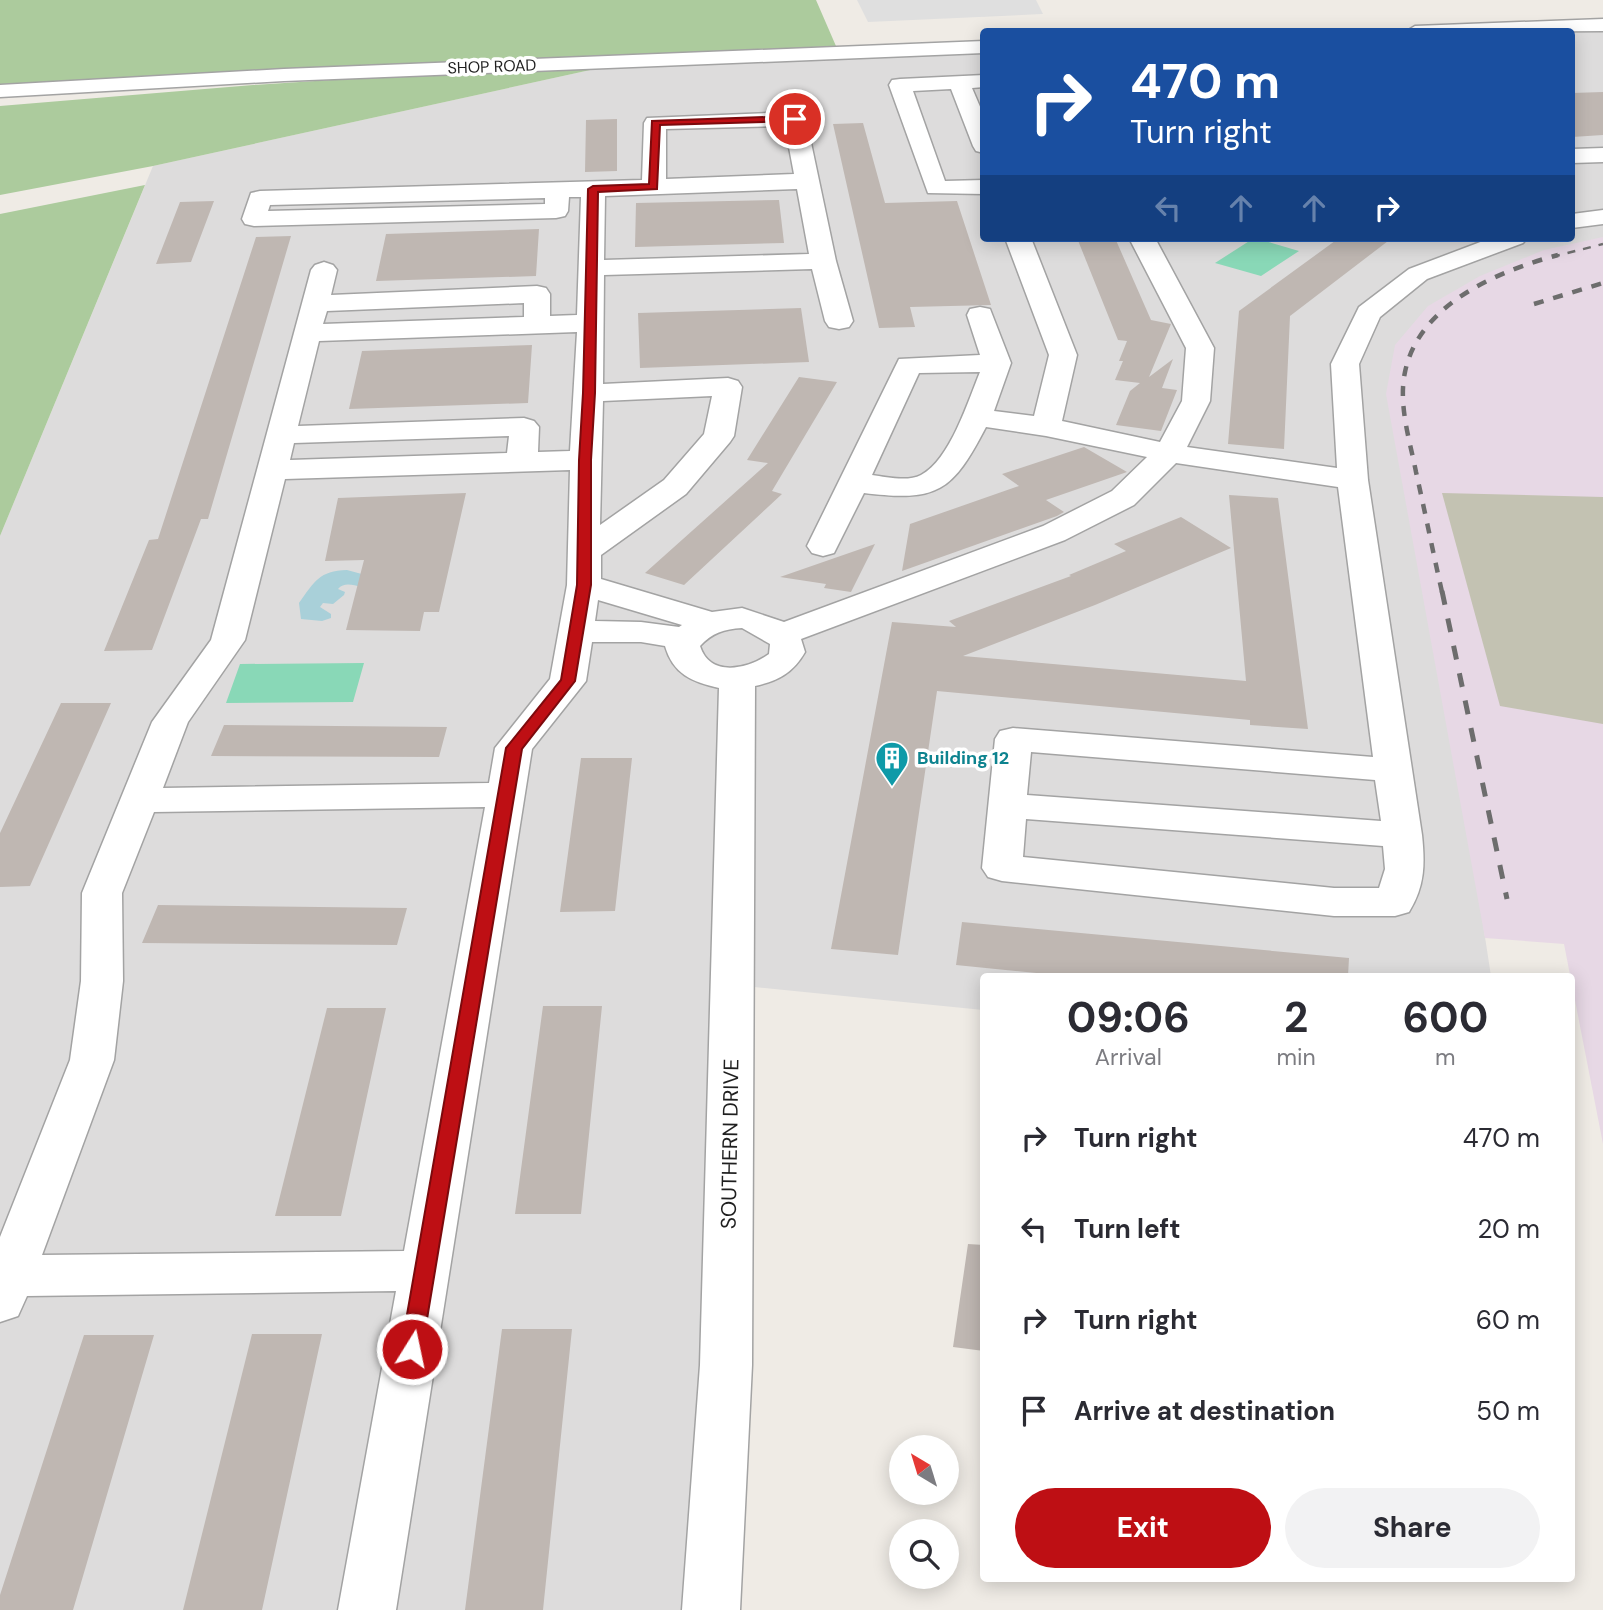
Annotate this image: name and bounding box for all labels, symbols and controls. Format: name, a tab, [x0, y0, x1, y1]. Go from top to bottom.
text: 470 m	[1130, 49, 1280, 113]
street label: SHOP ROAD	[447, 54, 537, 79]
icon: right	[1015, 56, 1106, 147]
pin	[765, 89, 825, 149]
icon: arrive	[776, 100, 814, 138]
text: Turn right	[1130, 111, 1272, 153]
icon: left	[1149, 189, 1187, 227]
icon: ahead	[1222, 189, 1260, 227]
icon: ahead	[1295, 189, 1333, 227]
icon: right	[1368, 189, 1406, 227]
building icon: Building 12	[873, 739, 911, 788]
place label: Building 12	[917, 746, 1009, 770]
text: 09:06	[1067, 990, 1190, 1045]
text: 2	[1284, 990, 1308, 1045]
text: 600	[1402, 990, 1488, 1045]
text: Arrival	[1095, 1042, 1162, 1072]
text: min	[1277, 1042, 1316, 1072]
text: m	[1435, 1042, 1456, 1072]
street label: SOUTHERN DRIVE	[715, 1059, 745, 1229]
icon: right	[1015, 1119, 1053, 1157]
text: Turn right	[1074, 1121, 1198, 1155]
text: 470 m	[1463, 1121, 1540, 1155]
icon: left	[1015, 1210, 1053, 1248]
text: Turn left	[1074, 1212, 1181, 1246]
text: 20 m	[1477, 1212, 1540, 1246]
icon: right	[1015, 1301, 1053, 1339]
text: Turn right	[1074, 1303, 1198, 1337]
text: 60 m	[1476, 1303, 1540, 1337]
position arrow	[375, 1312, 449, 1386]
icon: arrive	[1015, 1392, 1053, 1430]
text: Arrive at destination	[1074, 1394, 1335, 1428]
text: 50 m	[1476, 1394, 1540, 1428]
north arrow	[889, 1435, 959, 1505]
map controls	[889, 1435, 959, 1589]
button: Exit	[1015, 1488, 1271, 1568]
button: Share	[1285, 1488, 1540, 1568]
button: search	[889, 1519, 959, 1589]

